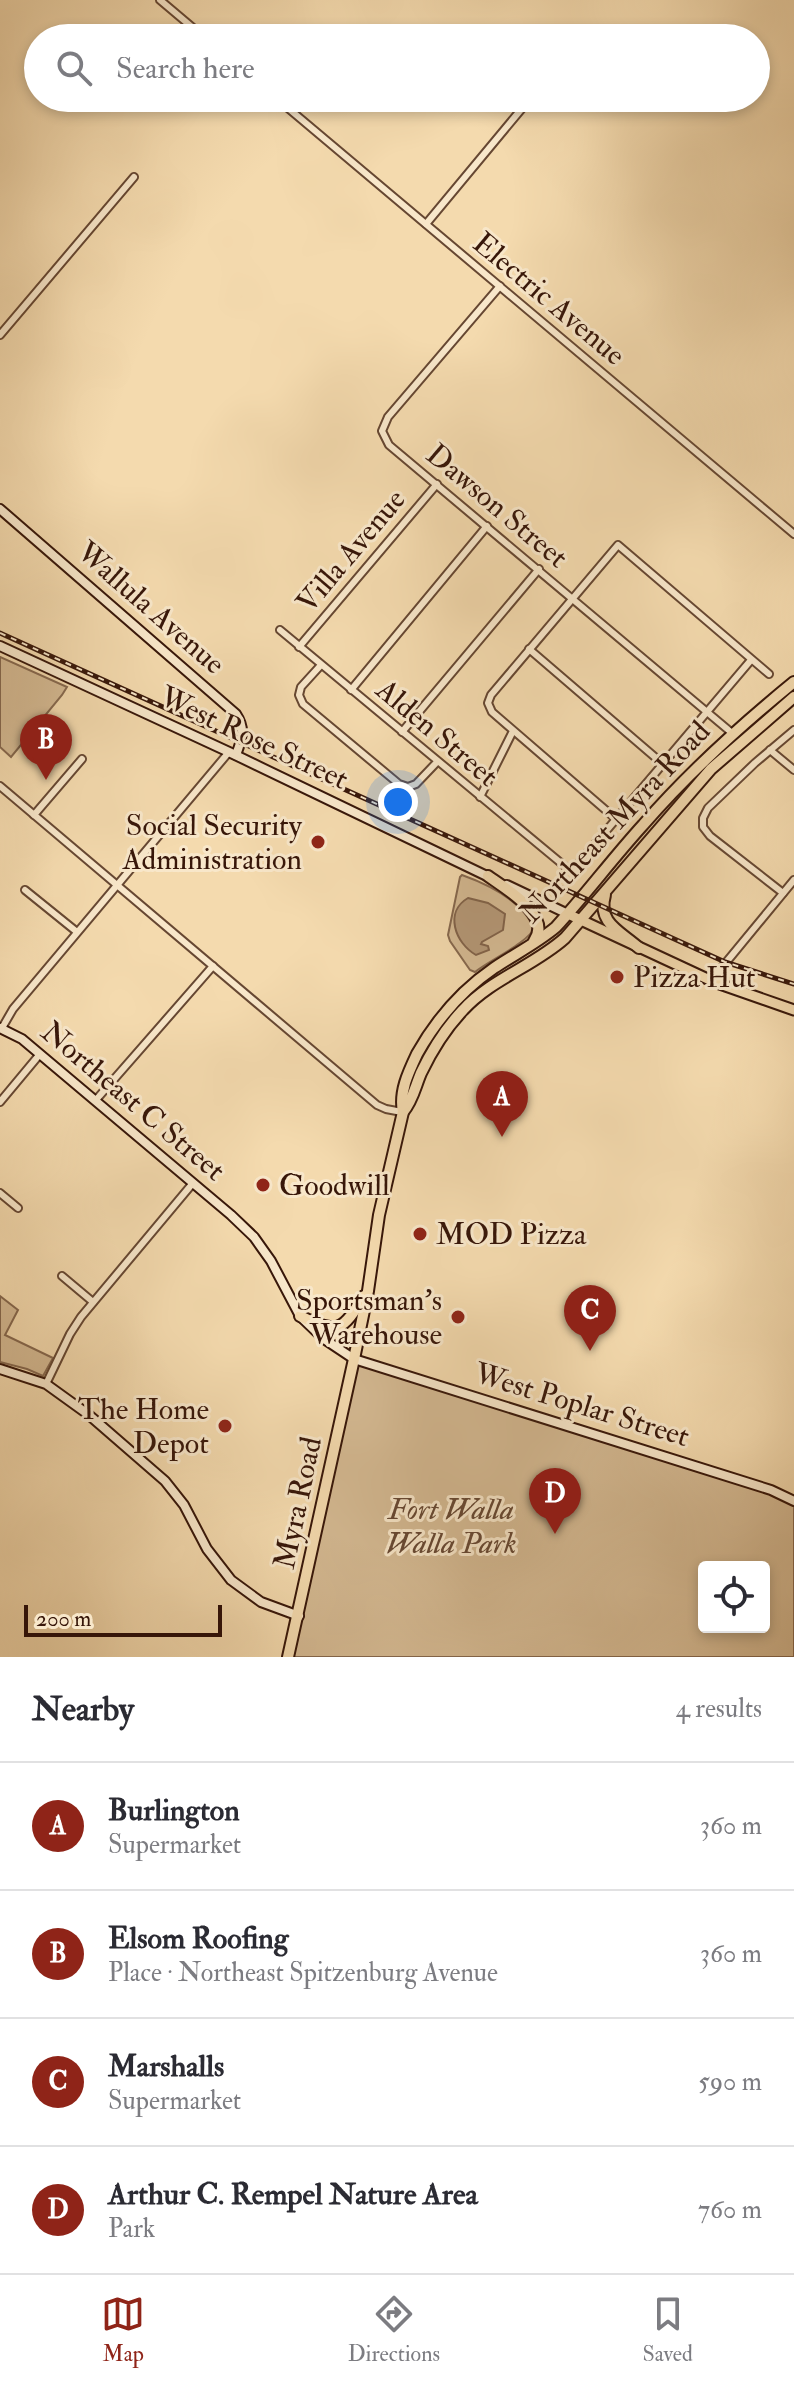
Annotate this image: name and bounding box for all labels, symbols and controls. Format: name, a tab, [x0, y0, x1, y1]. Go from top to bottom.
search box	[24, 24, 770, 112]
icon: search	[52, 46, 96, 90]
text: Search here	[116, 50, 255, 87]
street label: Electric Avenue	[465, 224, 633, 374]
street label: Dawson Street	[419, 436, 576, 576]
street label: Villa Avenue	[289, 482, 413, 620]
street label: Wallula Avenue	[69, 533, 233, 682]
street label: Alden Street	[368, 671, 506, 795]
street label: West Rose Street	[153, 678, 354, 798]
street label: Northeast Myra Road	[512, 713, 718, 931]
pin: B	[20, 714, 72, 780]
your location	[378, 782, 418, 822]
place label: Social Security Administration	[121, 807, 303, 878]
marker: Social Security Administration	[309, 833, 327, 851]
place label: Pizza Hut	[633, 959, 756, 996]
marker: Pizza Hut	[608, 968, 626, 986]
street label: Northeast C Street	[33, 1013, 233, 1189]
pin: A	[476, 1071, 528, 1137]
place label: Goodwill	[279, 1167, 390, 1204]
marker: Goodwill	[254, 1176, 272, 1194]
place label: MOD Pizza	[436, 1216, 587, 1253]
marker: MOD Pizza	[411, 1225, 429, 1243]
place label: Sportsman's Warehouse	[296, 1282, 442, 1353]
pin: C	[564, 1285, 616, 1351]
marker: Sportsman's Warehouse	[449, 1308, 467, 1326]
street label: West Poplar Street	[469, 1354, 694, 1455]
place label: The Home Depot	[78, 1391, 209, 1462]
marker: The Home Depot	[216, 1417, 234, 1435]
street label: Myra Road	[266, 1433, 330, 1572]
pin: D	[529, 1468, 581, 1534]
park label: Fort Walla Walla Park	[385, 1491, 517, 1562]
map controls	[698, 1561, 770, 1633]
button: locate	[698, 1561, 770, 1633]
scale bar	[24, 1601, 222, 1637]
text: 200 m	[36, 1605, 91, 1633]
text: Nearby	[32, 1688, 134, 1731]
text: 4 results	[676, 1693, 762, 1725]
text: Burlington	[108, 1792, 240, 1829]
text: A	[50, 1810, 66, 1842]
text: 360 m	[700, 1810, 762, 1842]
text: Supermarket	[108, 1829, 241, 1861]
text: Elsom Roofing	[108, 1920, 288, 1957]
text: B	[49, 1938, 67, 1970]
text: 360 m	[700, 1938, 762, 1970]
text: Place · Northeast Spitzenburg Avenue	[108, 1957, 498, 1989]
text: Marshalls	[108, 2048, 224, 2085]
text: C	[48, 2066, 68, 2098]
text: 590 m	[698, 2066, 762, 2098]
text: Supermarket	[108, 2085, 241, 2117]
text: Arthur C. Rempel Nature Area	[108, 2176, 478, 2213]
text: D	[47, 2194, 69, 2226]
text: 760 m	[698, 2194, 762, 2226]
text: Park	[108, 2213, 155, 2245]
tab: Map	[101, 2292, 145, 2368]
tab: Directions	[348, 2292, 440, 2368]
tab: Saved	[643, 2292, 693, 2368]

